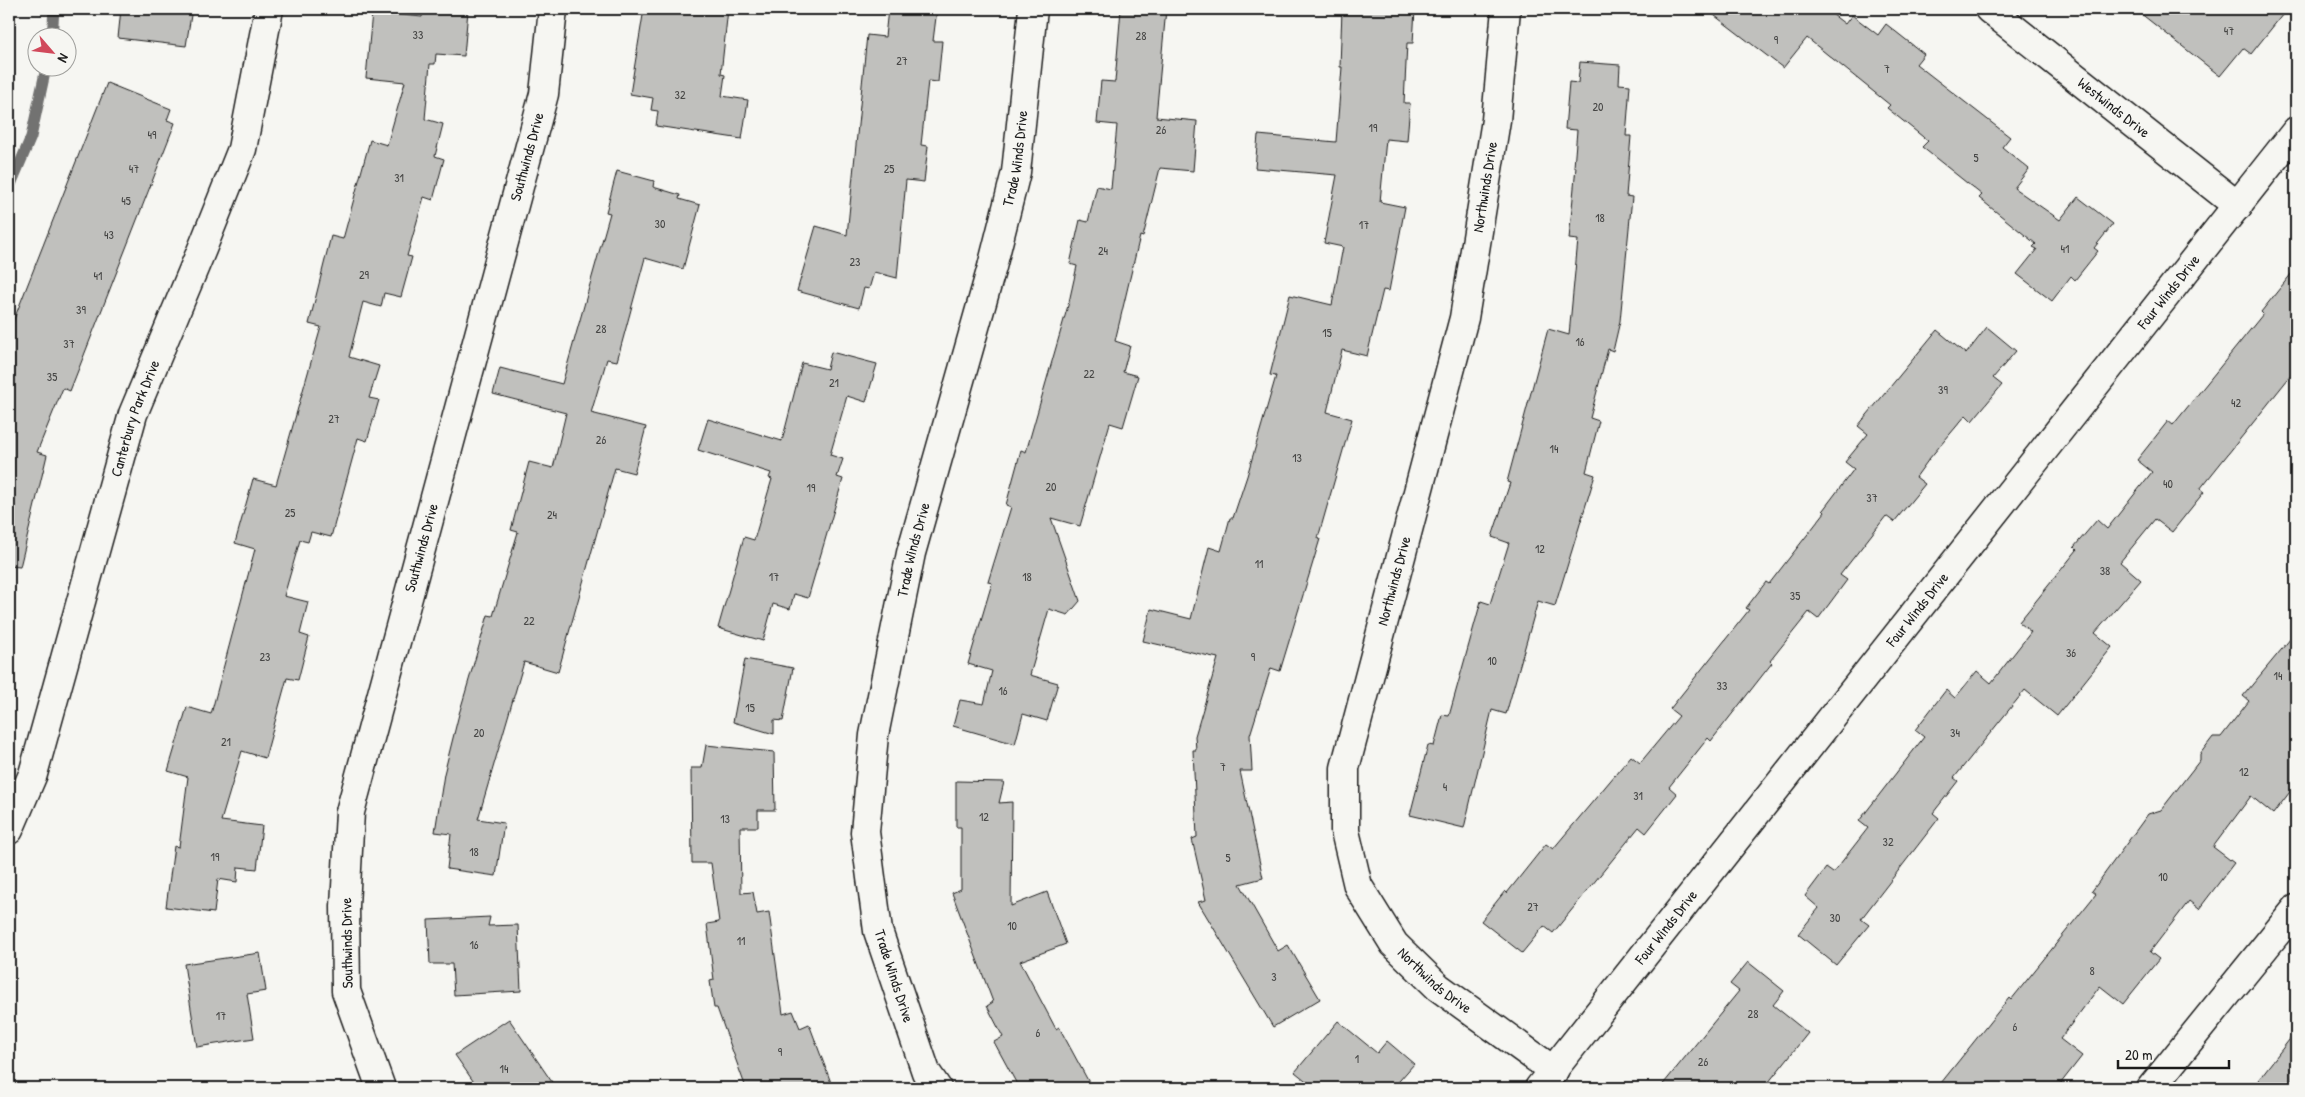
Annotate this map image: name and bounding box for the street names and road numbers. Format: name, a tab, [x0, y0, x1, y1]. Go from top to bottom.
street label: Westwinds Drive	[2073, 72, 2155, 142]
street label: Trade Winds Drive	[997, 109, 1032, 208]
street label: Southwinds Drive	[505, 110, 549, 203]
street label: Northwinds Drive	[1467, 140, 1502, 234]
street label: Four Winds Drive	[2132, 250, 2204, 334]
street label: Canterbury Park Drive	[105, 357, 164, 479]
street label: Trade Winds Drive	[891, 500, 935, 599]
street label: Southwinds Drive	[399, 501, 443, 594]
street label: Northwinds Drive	[1372, 534, 1416, 628]
street label: Four Winds Drive	[1880, 568, 1953, 652]
street label: Four Winds Drive	[1629, 885, 1702, 969]
street label: Southwinds Drive	[335, 897, 358, 989]
street label: Trade Winds Drive	[870, 927, 919, 1025]
street label: Northwinds Drive	[1393, 942, 1476, 1018]

